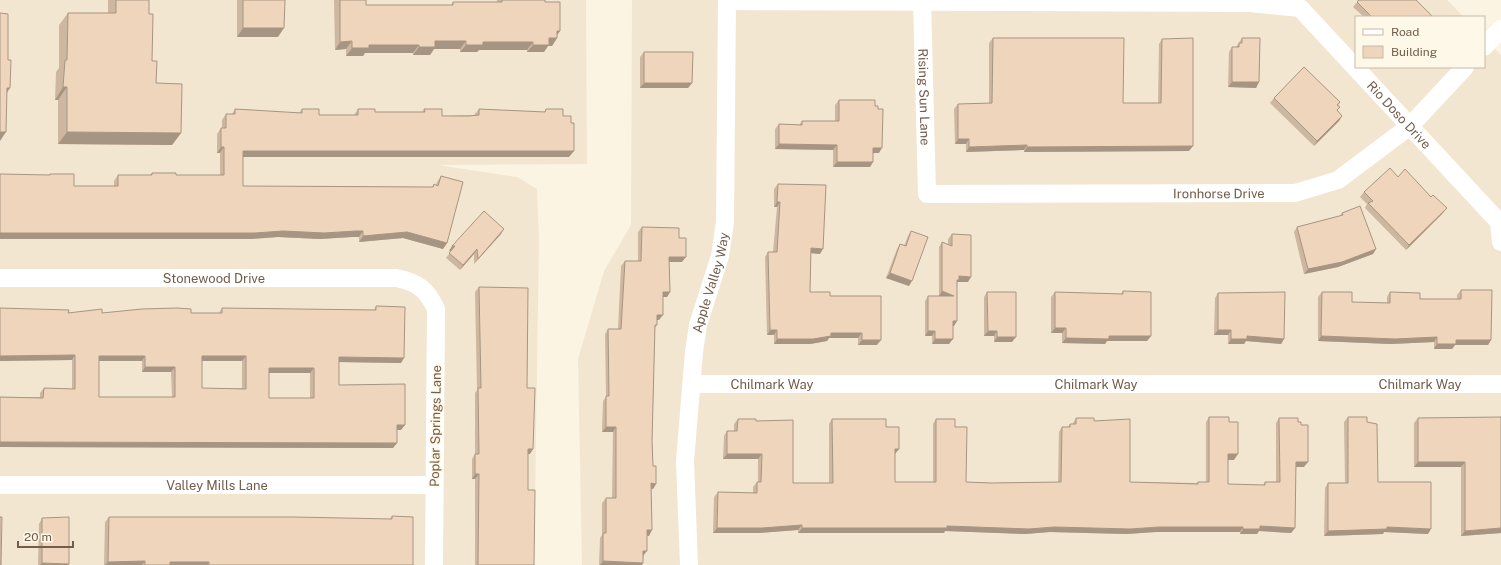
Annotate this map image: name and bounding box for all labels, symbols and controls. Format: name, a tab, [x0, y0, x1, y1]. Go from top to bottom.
legend	[1355, 16, 1485, 68]
text: Road	[1391, 25, 1419, 39]
text: Building	[1391, 45, 1437, 59]
street label: Rising Sun Lane	[915, 48, 933, 146]
street label: Rio Doso Drive	[1364, 78, 1434, 152]
street label: Ironhorse Drive	[1173, 186, 1265, 201]
street label: Apple Valley Way	[690, 231, 731, 334]
street label: Stonewood Drive	[163, 271, 265, 286]
street label: Poplar Springs Lane	[427, 365, 444, 487]
street label: Chilmark Way	[730, 377, 814, 392]
street label: Chilmark Way	[1054, 377, 1138, 392]
street label: Chilmark Way	[1378, 377, 1462, 392]
street label: Valley Mills Lane	[166, 478, 268, 493]
scale bar	[18, 523, 73, 549]
text: 20 m	[24, 530, 52, 544]

